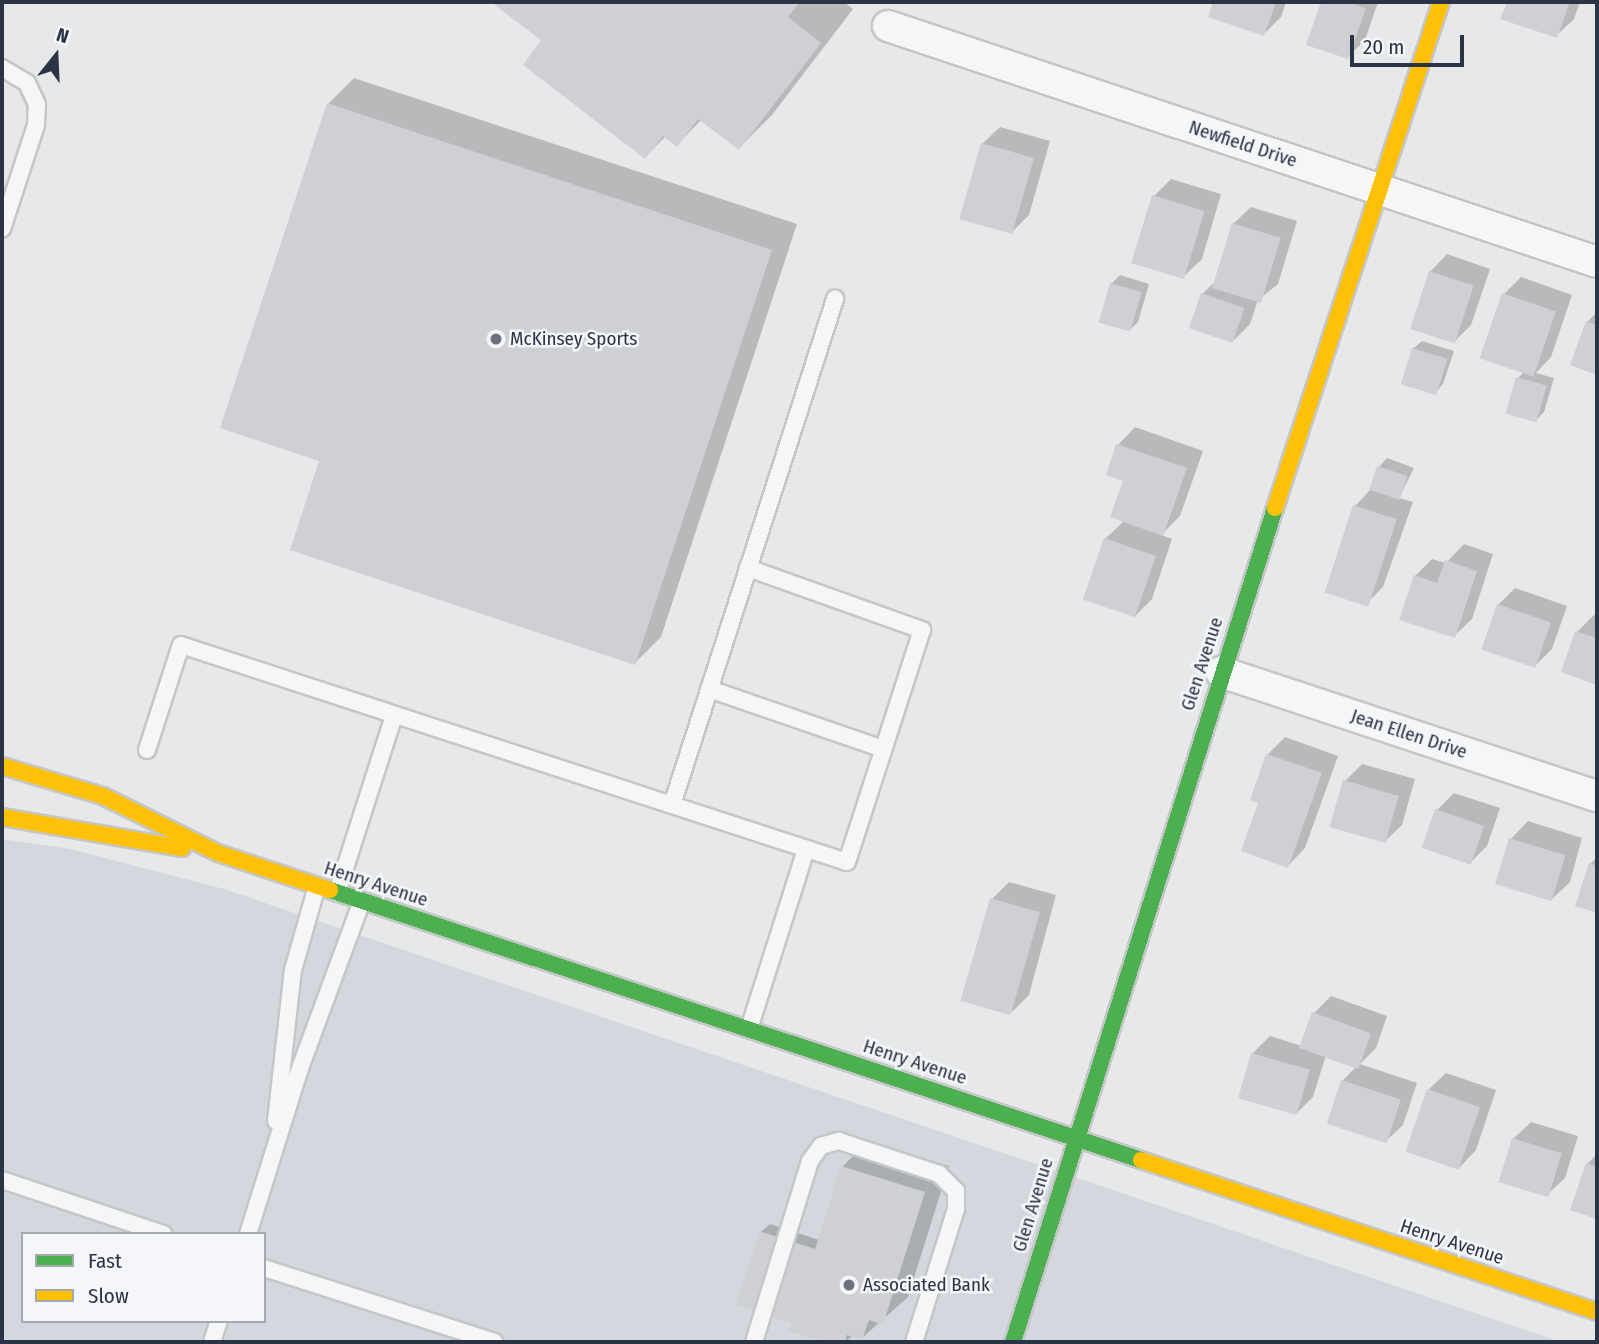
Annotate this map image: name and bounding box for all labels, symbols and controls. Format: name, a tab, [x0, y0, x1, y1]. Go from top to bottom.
north arrow	[21, 21, 91, 91]
scale bar	[1354, 21, 1468, 65]
text: N	[54, 23, 72, 48]
text: 20 m	[1363, 34, 1404, 60]
street label: Newfield Drive	[1186, 116, 1300, 172]
place label: McKinsey Sports	[510, 328, 637, 350]
marker: McKinsey Sports	[488, 331, 504, 347]
street label: Glen Avenue	[1176, 614, 1228, 714]
street label: Jean Ellen Drive	[1348, 704, 1470, 764]
street label: Henry Avenue	[321, 857, 431, 911]
street label: Henry Avenue	[860, 1035, 970, 1089]
street label: Glen Avenue	[1008, 1155, 1058, 1255]
street label: Henry Avenue	[1397, 1215, 1507, 1269]
legend	[21, 1232, 266, 1323]
text: Fast	[88, 1248, 122, 1274]
place label: Associated Bank	[863, 1274, 990, 1296]
marker: Associated Bank	[841, 1277, 857, 1293]
text: Slow	[88, 1283, 129, 1309]

